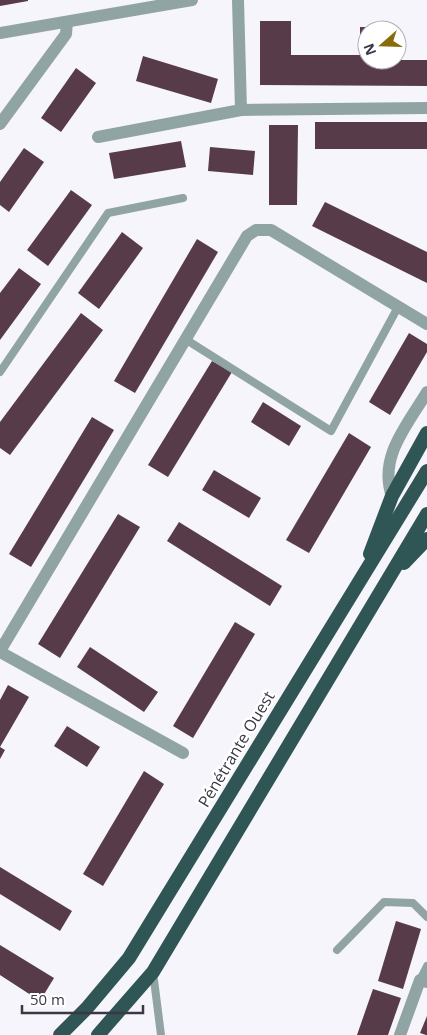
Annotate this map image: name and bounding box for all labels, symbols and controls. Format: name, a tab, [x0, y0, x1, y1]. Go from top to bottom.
north arrow	[357, 20, 407, 70]
text: N	[358, 41, 380, 58]
street label: Pénétrante Ouest	[193, 687, 280, 811]
scale bar	[22, 982, 144, 1014]
text: 50 m	[30, 989, 65, 1009]

